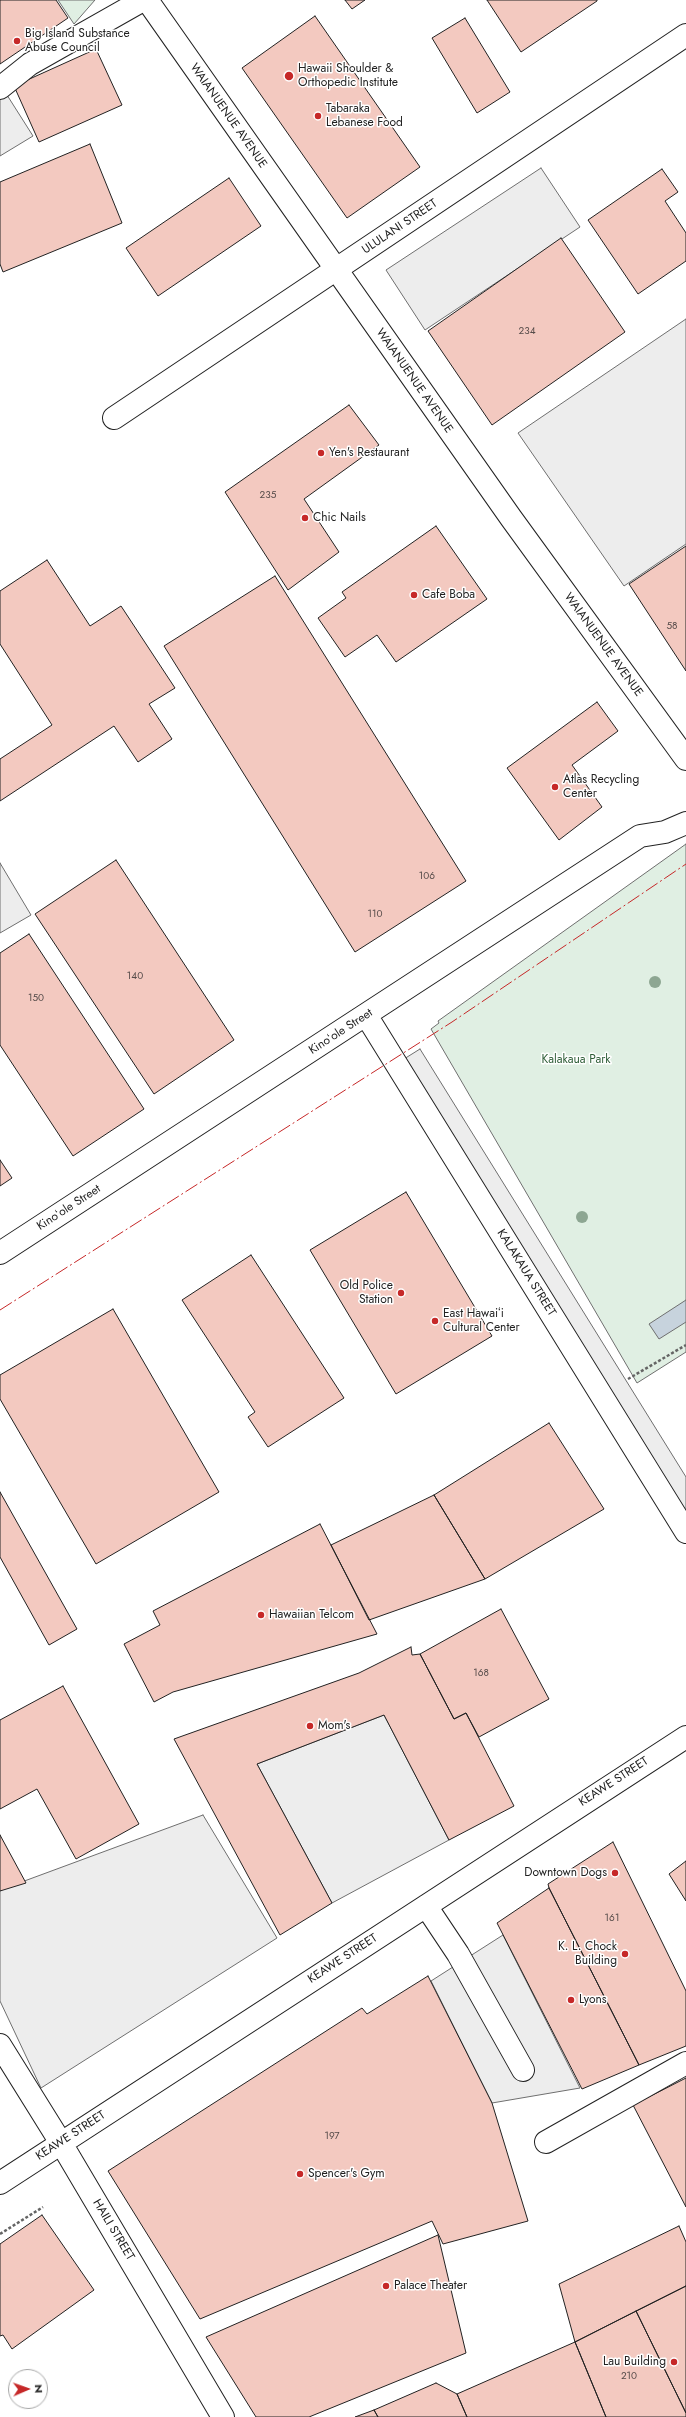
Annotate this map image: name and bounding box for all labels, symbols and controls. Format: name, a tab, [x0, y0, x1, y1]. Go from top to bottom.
place label: Big Island Substance Abuse Council	[25, 27, 130, 55]
marker: Big Island Substance Abuse Council	[12, 36, 22, 46]
street label: WAIANUENUE AVENUE	[186, 61, 270, 171]
place label: Hawaii Shoulder & Orthopedic Institute	[298, 62, 398, 90]
marker: Hawaii Shoulder & Orthopedic Institute	[283, 70, 295, 82]
place label: Tabaraka Lebanese Food	[326, 102, 403, 130]
marker: Tabaraka Lebanese Food	[313, 111, 323, 121]
street label: ULULANI STREET	[360, 197, 440, 257]
street label: WAIANUENUE AVENUE	[372, 326, 456, 436]
house number: 234	[519, 326, 535, 338]
place label: Yen's Restaurant	[329, 446, 409, 460]
marker: Yen's Restaurant	[316, 448, 326, 458]
house number: 235	[260, 490, 276, 502]
place label: Chic Nails	[313, 511, 366, 525]
marker: Chic Nails	[300, 513, 310, 523]
place label: Cafe Boba	[422, 588, 475, 602]
marker: Cafe Boba	[409, 590, 419, 600]
street label: WAIANUENUE AVENUE	[561, 590, 645, 700]
house number: 58	[666, 621, 678, 633]
place label: Atlas Recycling Center	[563, 773, 639, 801]
marker: Atlas Recycling Center	[550, 782, 560, 792]
house number: 106	[419, 871, 435, 883]
house number: 110	[368, 909, 382, 921]
house number: 140	[127, 971, 143, 983]
house number: 150	[28, 993, 44, 1005]
street label: Kinoʻole Street	[306, 1006, 376, 1058]
park label: Kalakaua Park	[541, 1053, 611, 1067]
street label: Kinoʻole Street	[34, 1182, 104, 1234]
street label: KALAKAUA STREET	[493, 1227, 559, 1319]
place label: Old Police Station	[340, 1279, 393, 1307]
marker: Old Police Station	[396, 1288, 406, 1298]
place label: East Hawaiʻi Cultural Center	[443, 1307, 520, 1335]
marker: East Hawaiʻi Cultural Center	[430, 1316, 440, 1326]
place label: Hawaiian Telcom	[269, 1608, 354, 1622]
marker: Hawaiian Telcom	[256, 1610, 266, 1620]
house number: 168	[473, 1668, 489, 1680]
place label: Mom's	[318, 1719, 350, 1733]
marker: Mom's	[305, 1721, 315, 1731]
street label: KEAWE STREET	[577, 1754, 651, 1810]
place label: Downtown Dogs	[524, 1866, 607, 1880]
marker: Downtown Dogs	[610, 1868, 620, 1878]
house number: 161	[605, 1913, 619, 1925]
street label: KEAWE STREET	[306, 1931, 380, 1987]
place label: K. L. Chock Building	[558, 1940, 617, 1968]
marker: K. L. Chock Building	[620, 1949, 630, 1959]
place label: Lyons	[579, 1993, 607, 2007]
marker: Lyons	[566, 1995, 576, 2005]
street label: KEAWE STREET	[34, 2108, 108, 2164]
house number: 197	[324, 2131, 340, 2143]
place label: Spencer's Gym	[308, 2167, 385, 2181]
marker: Spencer's Gym	[295, 2169, 305, 2179]
street label: HAILI STREET	[89, 2197, 137, 2263]
place label: Palace Theater	[394, 2279, 467, 2293]
marker: Palace Theater	[381, 2281, 391, 2291]
place label: Lau Building	[603, 2355, 666, 2369]
marker: Lau Building	[669, 2357, 679, 2367]
north arrow	[8, 2369, 48, 2409]
house number: 210	[621, 2371, 637, 2383]
text: N	[31, 2384, 47, 2393]

